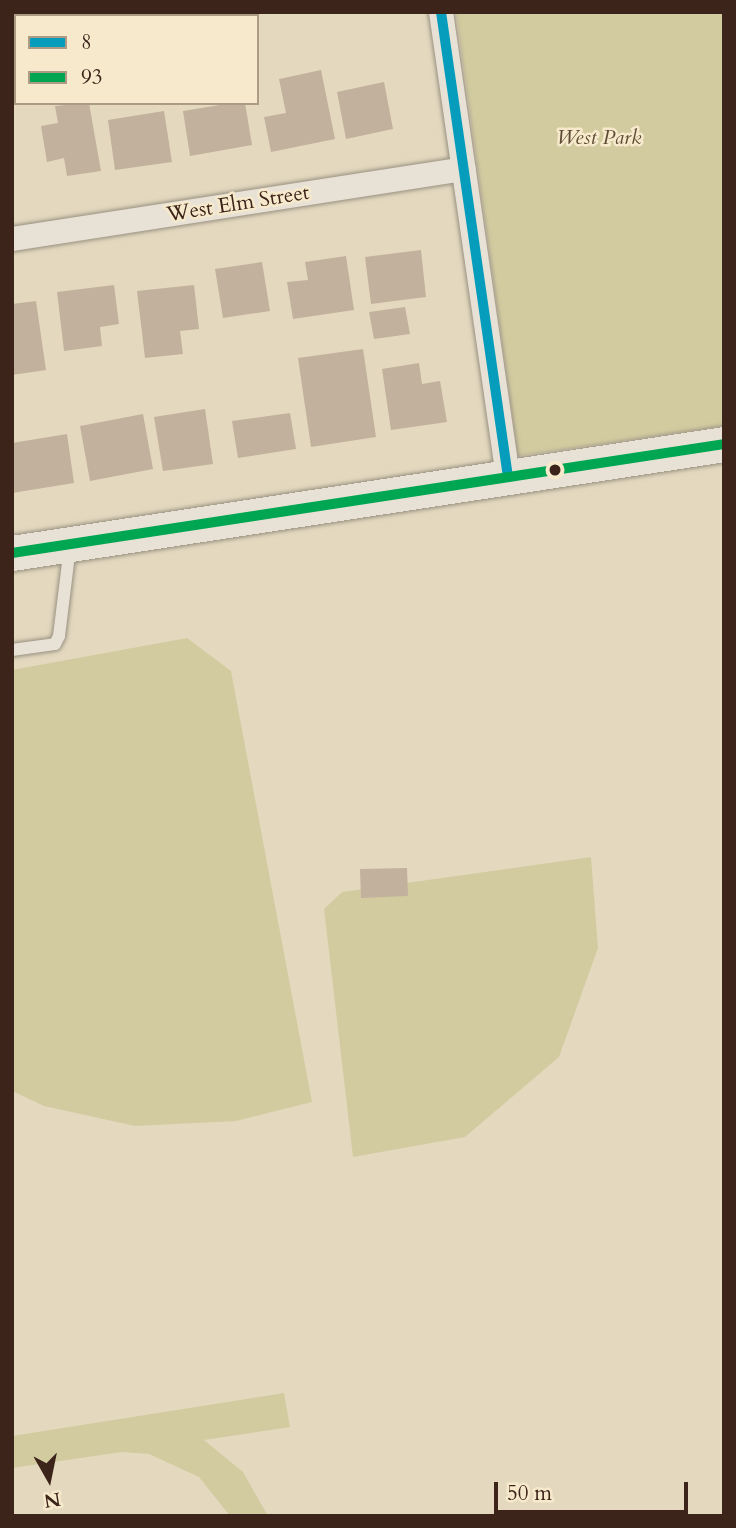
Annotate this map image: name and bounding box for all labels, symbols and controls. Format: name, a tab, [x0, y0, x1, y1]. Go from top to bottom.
legend	[14, 14, 259, 105]
text: 8	[81, 28, 92, 57]
text: 93	[81, 63, 103, 92]
park label: West Park	[556, 125, 642, 151]
street label: West Elm Street	[165, 180, 311, 228]
unlabelled marker	[548, 463, 562, 477]
north arrow	[14, 1444, 84, 1514]
scale bar	[498, 1468, 692, 1512]
text: 50 m	[507, 1479, 552, 1508]
text: N	[42, 1486, 62, 1514]

